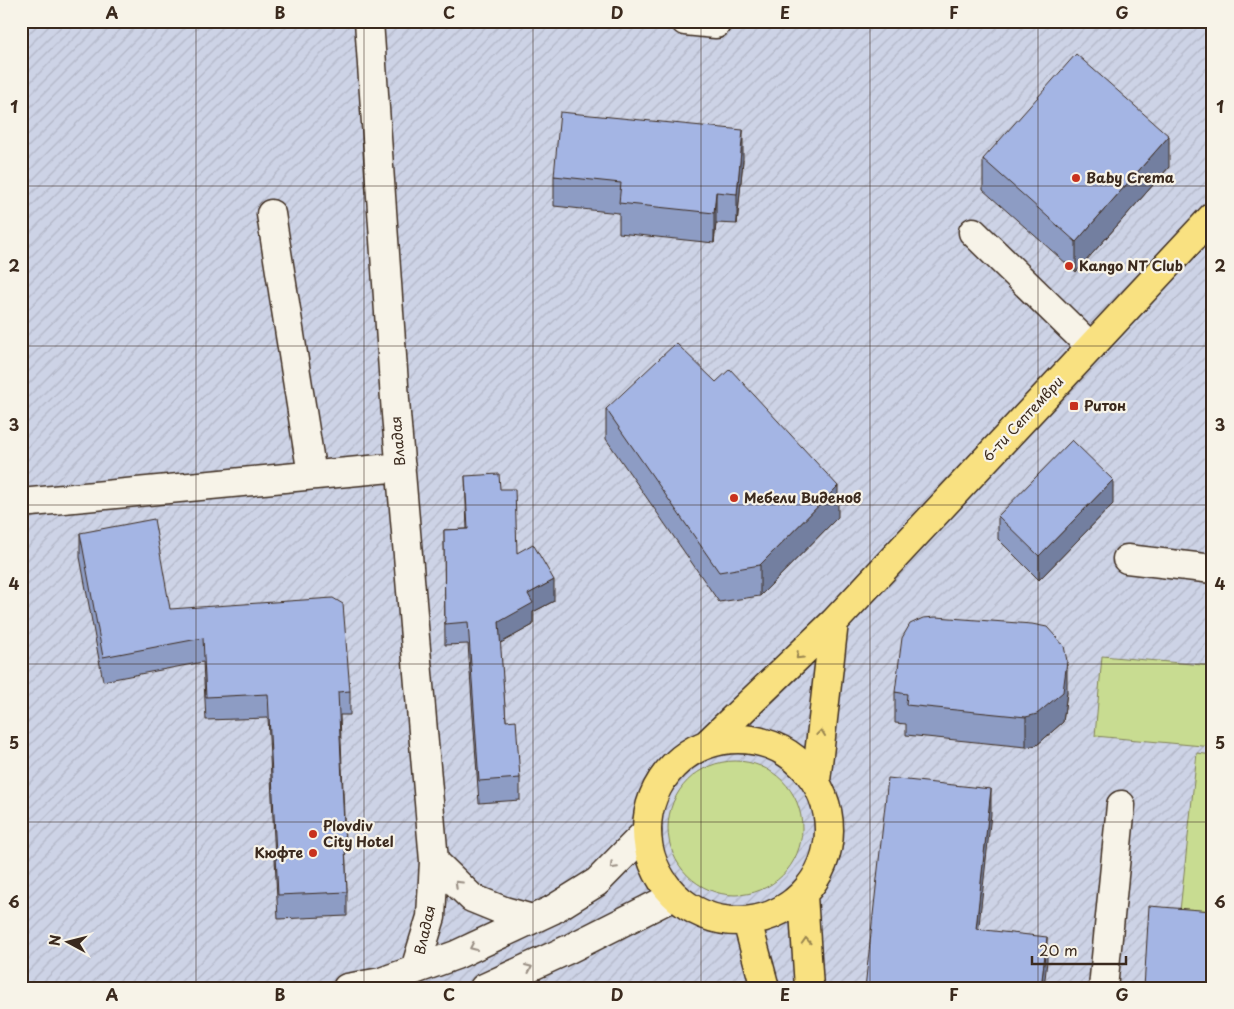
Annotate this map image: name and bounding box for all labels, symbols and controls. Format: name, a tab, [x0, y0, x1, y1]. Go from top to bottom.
text: A	[106, 0, 119, 24]
text: B	[275, 0, 286, 24]
text: C	[443, 0, 455, 24]
text: D	[611, 0, 623, 24]
text: E	[780, 0, 790, 24]
text: F	[949, 0, 959, 24]
text: G	[1115, 0, 1129, 24]
text: 1	[10, 94, 18, 118]
text: 1	[1216, 94, 1224, 118]
place label: Baby Crema	[1086, 167, 1175, 188]
marker: Baby Crema	[1070, 172, 1082, 184]
text: 2	[8, 253, 20, 277]
text: 2	[1214, 253, 1226, 277]
place label: Kango NT Club	[1079, 255, 1183, 276]
marker: Kango NT Club	[1063, 260, 1075, 272]
street label: 6-ти Септември	[977, 371, 1068, 466]
place label: Ритон	[1084, 395, 1126, 416]
marker: Ритон	[1068, 400, 1080, 412]
text: 3	[9, 412, 19, 436]
text: 3	[1215, 412, 1225, 436]
street label: Владая	[385, 415, 410, 467]
place label: Мебели Виденов	[744, 487, 861, 508]
marker: Мебели Виденов	[728, 492, 740, 504]
text: 4	[9, 571, 20, 595]
text: 4	[1215, 571, 1226, 595]
one-way arrow	[795, 650, 804, 659]
one-way arrow	[815, 728, 826, 736]
text: 5	[9, 730, 19, 754]
text: 5	[1215, 730, 1225, 754]
place label: Plovdiv City Hotel	[323, 815, 394, 852]
marker: Plovdiv City Hotel	[307, 828, 319, 840]
place label: Кюфте	[254, 842, 303, 863]
marker: Кюфте	[307, 847, 319, 859]
one-way arrow	[609, 860, 618, 869]
one-way arrow	[454, 881, 463, 890]
text: 6	[8, 889, 20, 913]
text: 6	[1214, 889, 1226, 913]
street label: Владая	[409, 903, 440, 957]
north arrow	[42, 916, 92, 966]
text: N	[44, 934, 66, 947]
scale bar	[1032, 934, 1125, 966]
one-way arrow	[801, 937, 812, 945]
text: 20 m	[1039, 938, 1078, 961]
one-way arrow	[469, 941, 478, 951]
one-way arrow	[524, 963, 533, 974]
text: A	[106, 982, 119, 1006]
text: B	[275, 982, 286, 1006]
text: C	[443, 982, 455, 1006]
text: D	[611, 982, 623, 1006]
text: E	[780, 982, 790, 1006]
text: F	[949, 982, 959, 1006]
text: G	[1115, 982, 1129, 1006]

